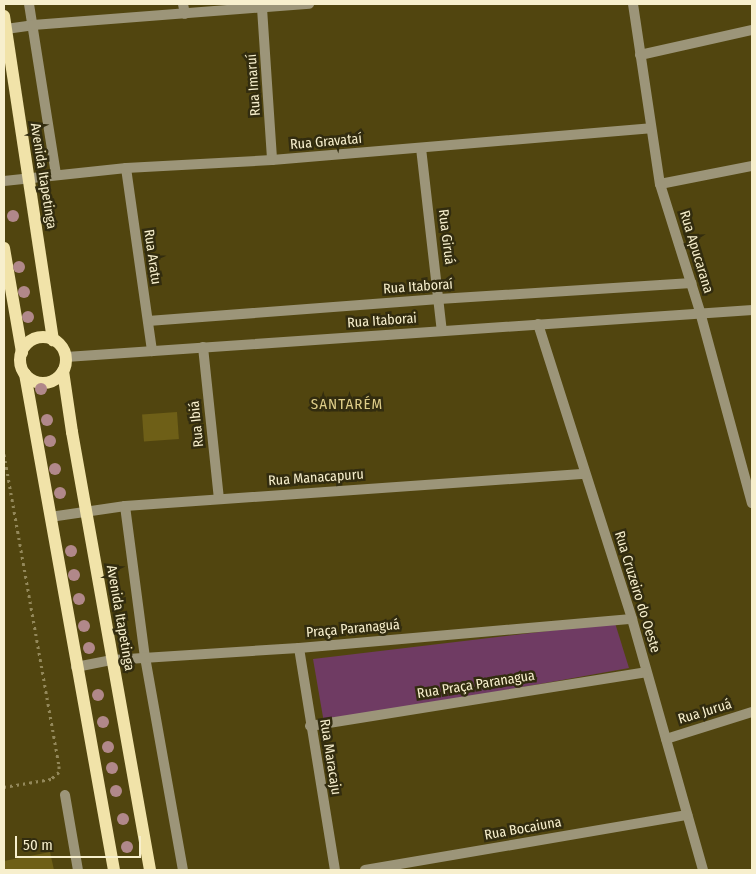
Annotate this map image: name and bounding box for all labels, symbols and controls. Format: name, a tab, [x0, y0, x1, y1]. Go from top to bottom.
street label: Rua Imaruí	[243, 53, 265, 117]
street label: Avenida Itapetinga	[26, 122, 60, 230]
street label: Rua Gravataí	[289, 130, 363, 154]
street label: Rua Giruá	[434, 208, 458, 266]
street label: Rua Apucarana	[675, 209, 717, 295]
street label: Rua Aratu	[140, 228, 164, 286]
street label: Rua Itaboraí	[383, 276, 453, 298]
street label: Rua Itaborai	[347, 310, 417, 332]
district label: SANTARÉM	[310, 396, 384, 414]
street label: Rua Ibiá	[186, 400, 208, 448]
street label: Rua Manacapuru	[268, 466, 364, 490]
street label: Rua Cruzeiro do Oeste	[610, 529, 664, 655]
street label: Avenida Itapetinga	[102, 564, 138, 672]
street label: Praça Paranaguá	[306, 617, 400, 641]
street label: Rua Praça Paranagua	[416, 667, 536, 703]
street label: Rua Juruá	[676, 696, 734, 728]
street label: Rua Maracaju	[316, 718, 344, 796]
street label: Rua Bocaiuna	[483, 814, 563, 844]
scale bar	[18, 826, 144, 858]
text: 50 m	[23, 836, 53, 854]

